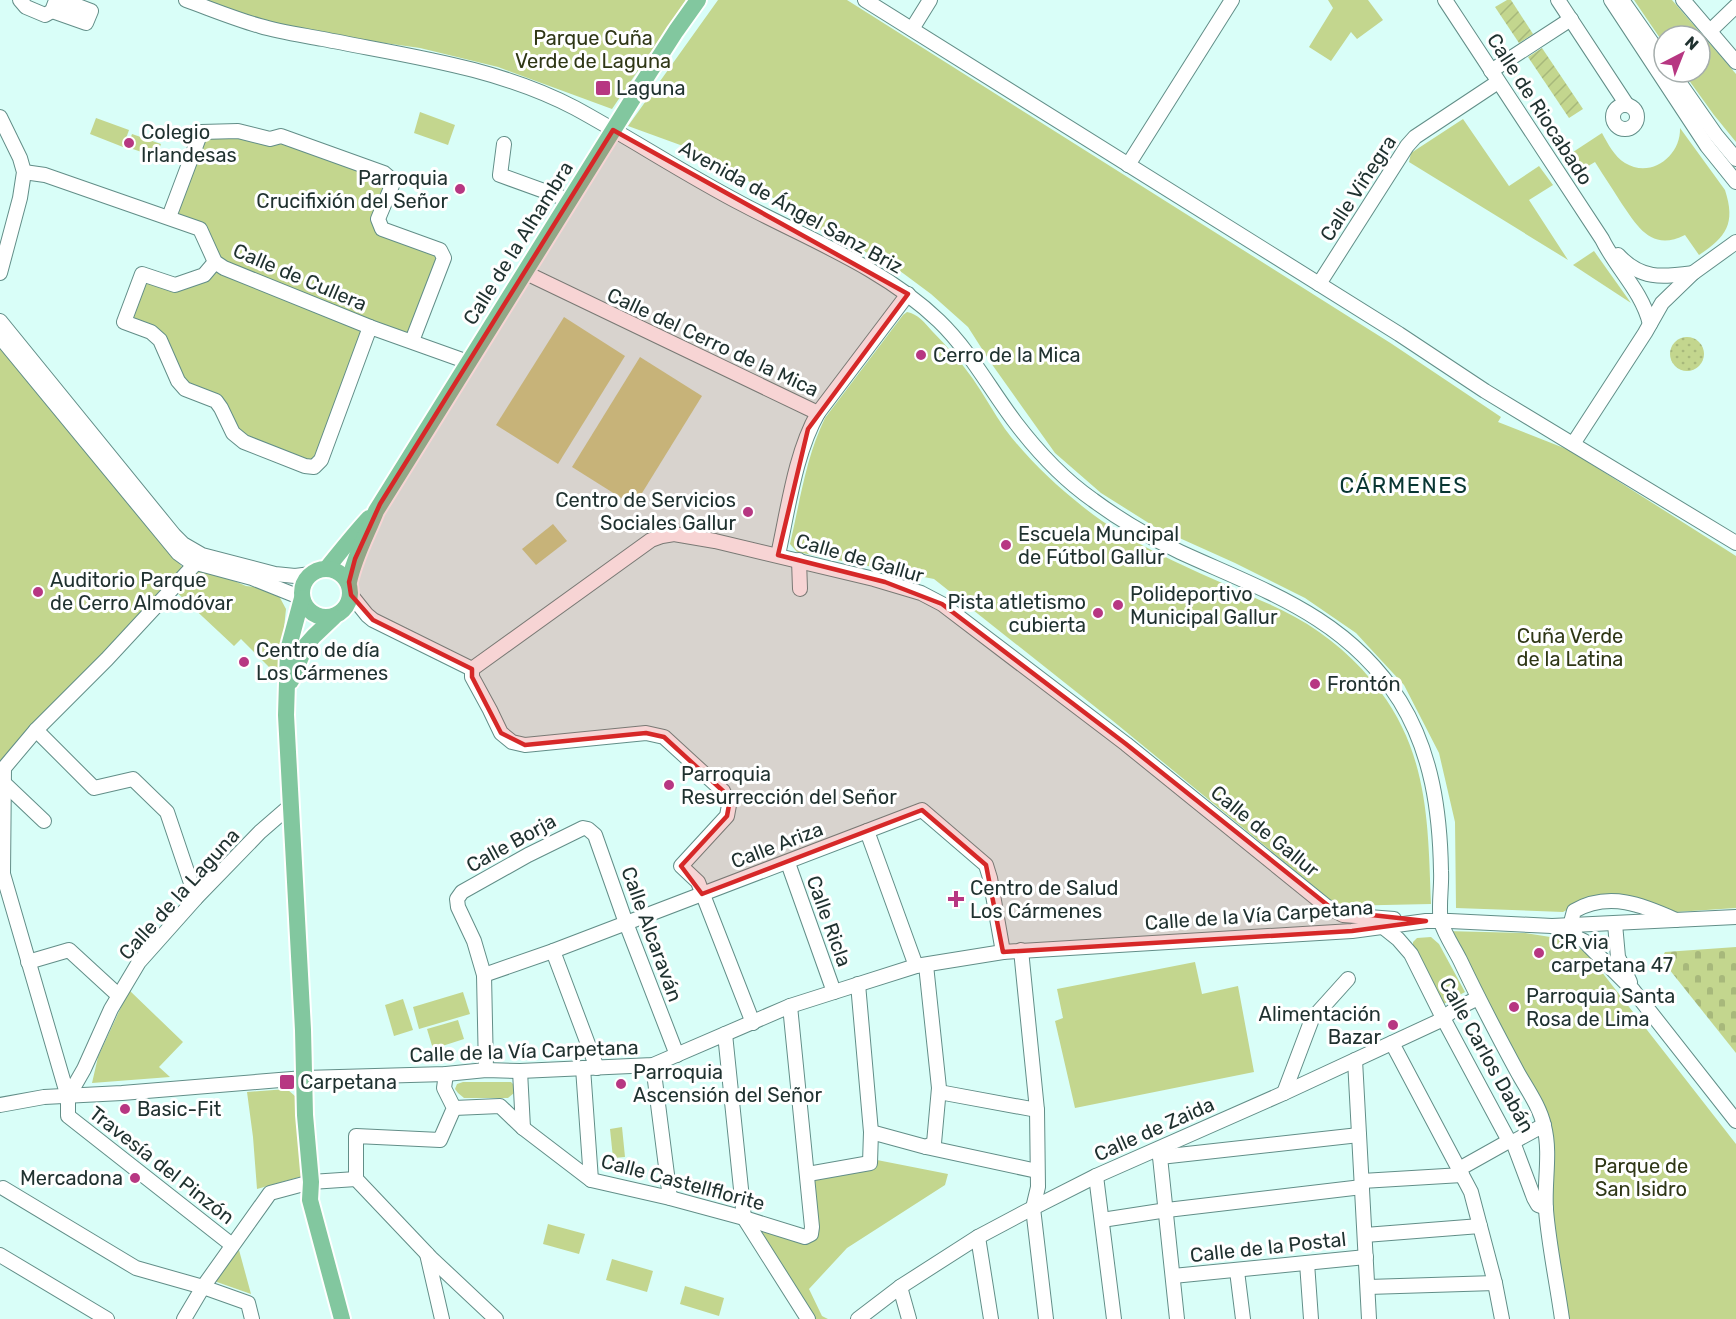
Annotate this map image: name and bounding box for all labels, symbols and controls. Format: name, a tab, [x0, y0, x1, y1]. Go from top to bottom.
north arrow	[1652, 24, 1712, 84]
park label: Parque Cuña Verde de Laguna	[515, 26, 671, 73]
street label: Calle de Riocabado	[1482, 29, 1598, 189]
text: N	[1681, 32, 1702, 54]
place label: Laguna	[616, 76, 685, 100]
marker: Laguna	[594, 79, 612, 97]
place label: Colegio Irlandesas	[141, 120, 237, 167]
street label: Calle Viñegra	[1315, 131, 1401, 245]
street label: Avenida de Ángel Sanz Briz	[675, 135, 907, 279]
marker: Colegio Irlandesas	[122, 136, 136, 150]
street label: Calle de la Alhambra	[458, 157, 578, 329]
place label: Parroquia Crucifixión del Señor	[256, 166, 448, 213]
marker: Parroquia Crucifixión del Señor	[453, 182, 467, 196]
street label: Calle de Cullera	[230, 238, 370, 316]
street label: Calle del Cerro de la Mica	[603, 282, 823, 402]
place label: Cerro de la Mica	[933, 343, 1081, 367]
marker: Cerro de la Mica	[914, 348, 928, 362]
district label: CÁRMENES	[1340, 472, 1468, 499]
place label: Centro de Servicios Sociales Gallur	[555, 488, 736, 535]
marker: Centro de Servicios Sociales Gallur	[741, 505, 755, 519]
place label: Escuela Muncipal de Fútbol Gallur	[1018, 522, 1179, 569]
street label: Calle de Gallur	[793, 528, 927, 588]
marker: Escuela Muncipal de Fútbol Gallur	[999, 538, 1013, 552]
place label: Auditorio Parque de Cerro Almodóvar	[50, 568, 234, 615]
place label: Polideportivo Municipal Gallur	[1130, 582, 1278, 629]
marker: Auditorio Parque de Cerro Almodóvar	[31, 585, 45, 599]
place label: Pista atletismo cubierta	[947, 590, 1086, 637]
marker: Polideportivo Municipal Gallur	[1111, 598, 1125, 612]
marker: Pista atletismo cubierta	[1091, 606, 1105, 620]
park label: Cuña Verde de la Latina	[1517, 624, 1623, 671]
place label: Centro de día Los Cármenes	[256, 638, 388, 685]
marker: Centro de día Los Cármenes	[237, 655, 251, 669]
place label: Frontón	[1327, 672, 1401, 696]
marker: Frontón	[1308, 677, 1322, 691]
place label: Parroquia Resurrección del Señor	[681, 762, 897, 809]
marker: Parroquia Resurrección del Señor	[662, 778, 676, 792]
street label: Calle de Gallur	[1206, 780, 1324, 882]
street label: Calle Borja	[462, 809, 560, 877]
street label: Calle Ariza	[728, 816, 826, 874]
street label: Calle de la Laguna	[114, 823, 244, 965]
street label: Calle Alcaraván	[616, 863, 688, 1005]
street label: Calle Ricla	[801, 872, 857, 970]
place label: Centro de Salud Los Cármenes	[970, 876, 1118, 923]
marker: Centro de Salud Los Cármenes	[947, 890, 965, 908]
street label: Calle de la Vía Carpetana	[1144, 895, 1374, 935]
place label: CR via carpetana 47	[1551, 930, 1673, 977]
marker: CR via carpetana 47	[1532, 946, 1546, 960]
street label: Calle Carlos Dabán	[1434, 973, 1540, 1137]
place label: Parroquia Santa Rosa de Lima	[1526, 984, 1675, 1031]
marker: Parroquia Santa Rosa de Lima	[1507, 1000, 1521, 1014]
place label: Alimentación Bazar	[1259, 1002, 1381, 1049]
marker: Alimentación Bazar	[1386, 1018, 1400, 1032]
street label: Calle de la Vía Carpetana	[409, 1035, 639, 1067]
place label: Parroquia Ascensión del Señor	[633, 1060, 823, 1107]
place label: Carpetana	[300, 1070, 397, 1094]
marker: Carpetana	[278, 1073, 296, 1091]
marker: Parroquia Ascensión del Señor	[614, 1077, 628, 1091]
street label: Calle de Zaida	[1090, 1092, 1218, 1166]
place label: Basic-Fit	[137, 1097, 222, 1121]
street label: Travesía del Pinzón	[85, 1101, 239, 1229]
marker: Basic-Fit	[118, 1102, 132, 1116]
street label: Calle Castellflorite	[599, 1149, 767, 1215]
park label: Parque de San Isidro	[1594, 1154, 1688, 1201]
place label: Mercadona	[20, 1166, 123, 1190]
marker: Mercadona	[128, 1171, 142, 1185]
street label: Calle de la Postal	[1189, 1227, 1347, 1267]

